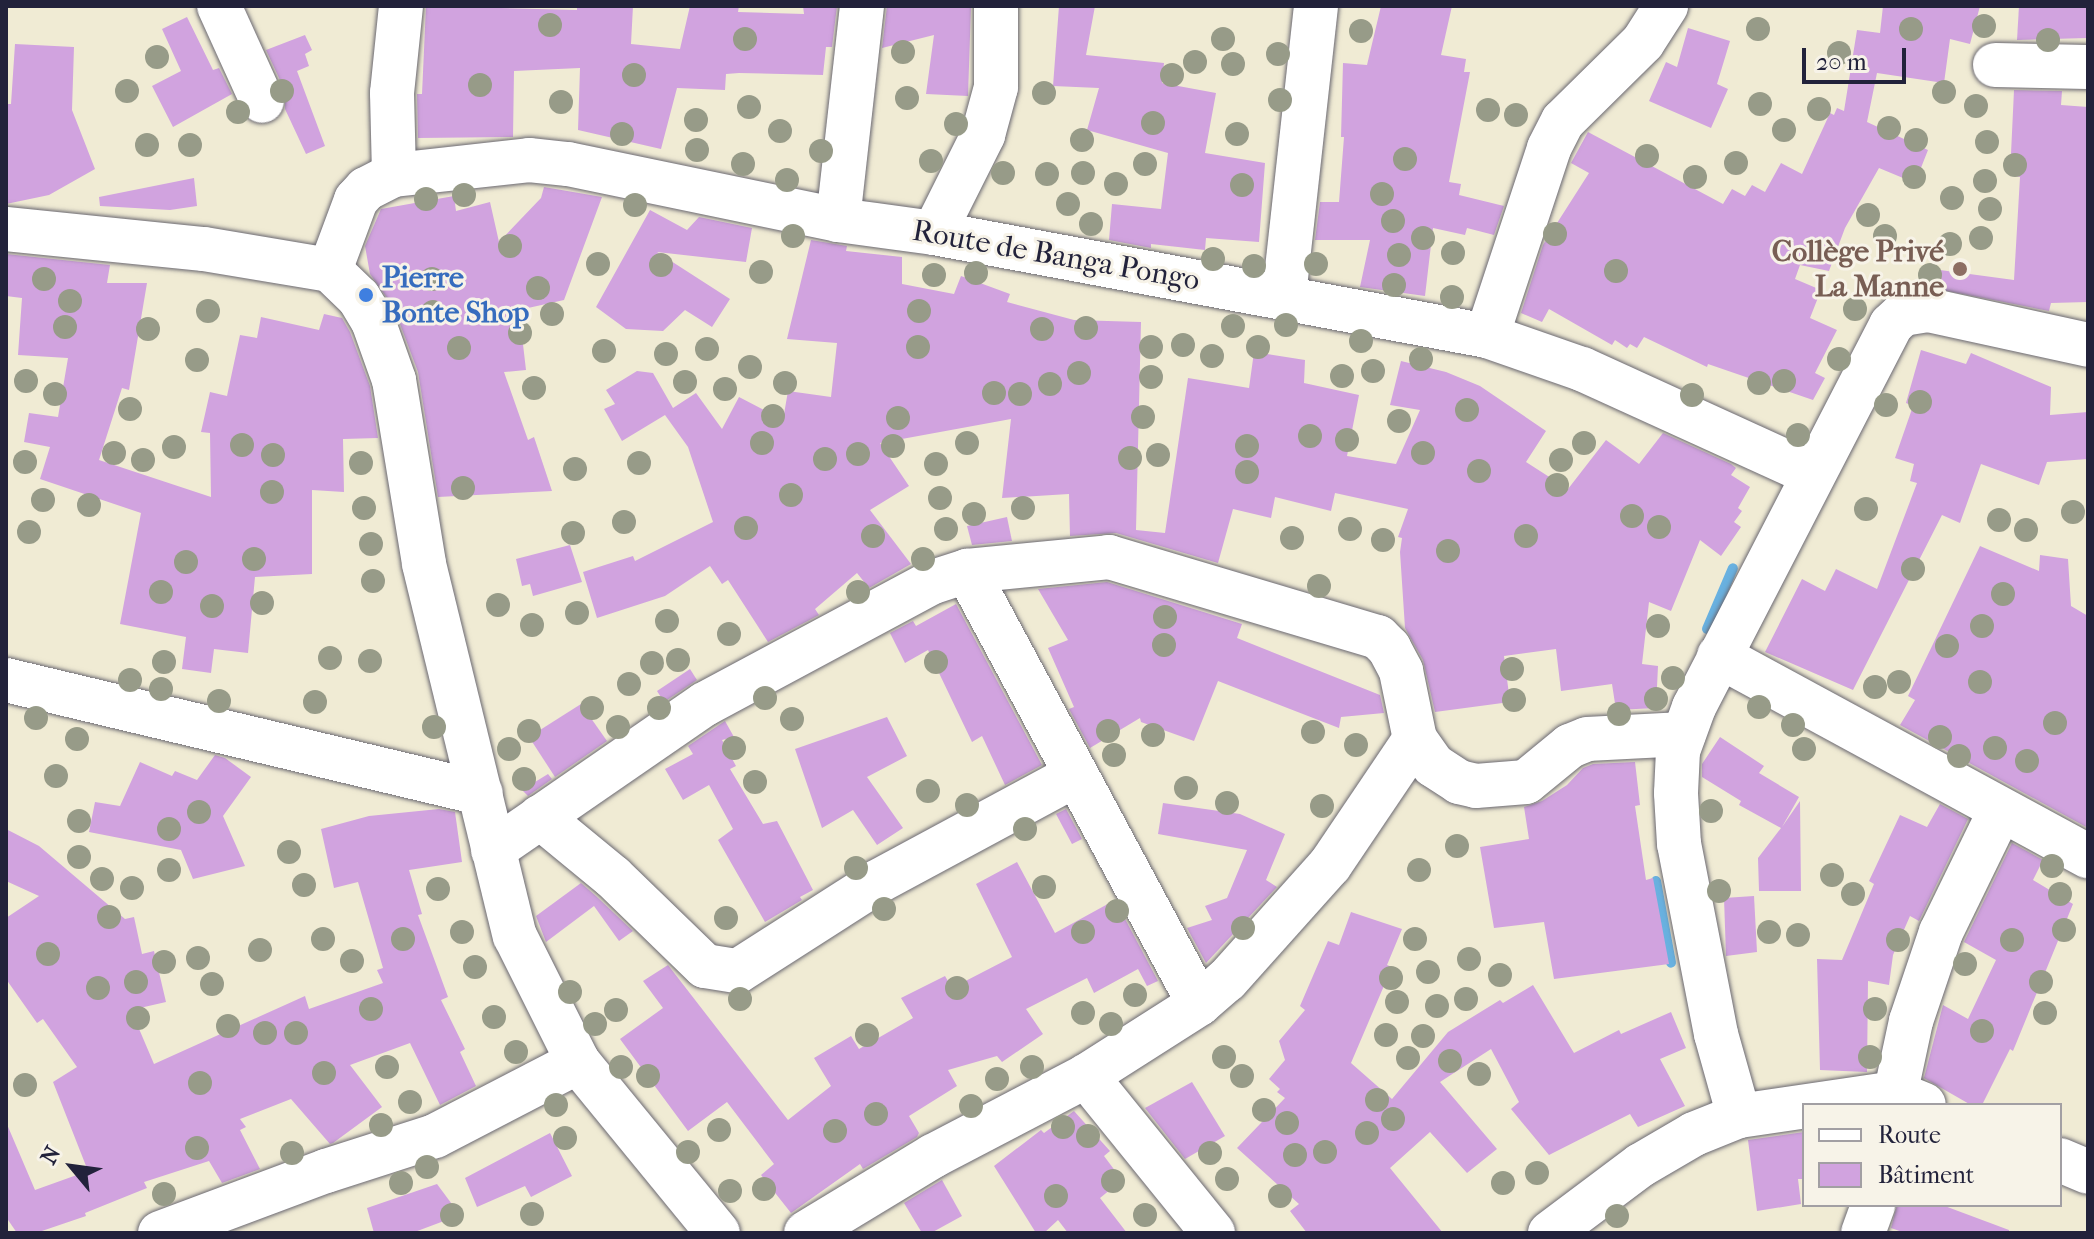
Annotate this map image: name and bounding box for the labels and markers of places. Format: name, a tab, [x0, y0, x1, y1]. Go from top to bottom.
place label: Collège Privé La Manne	[1772, 234, 1944, 304]
place label: Pierre Bonte Shop	[382, 260, 529, 330]
marker: Collège Privé La Manne	[1951, 260, 1969, 278]
marker: Pierre Bonte Shop	[357, 286, 375, 304]

